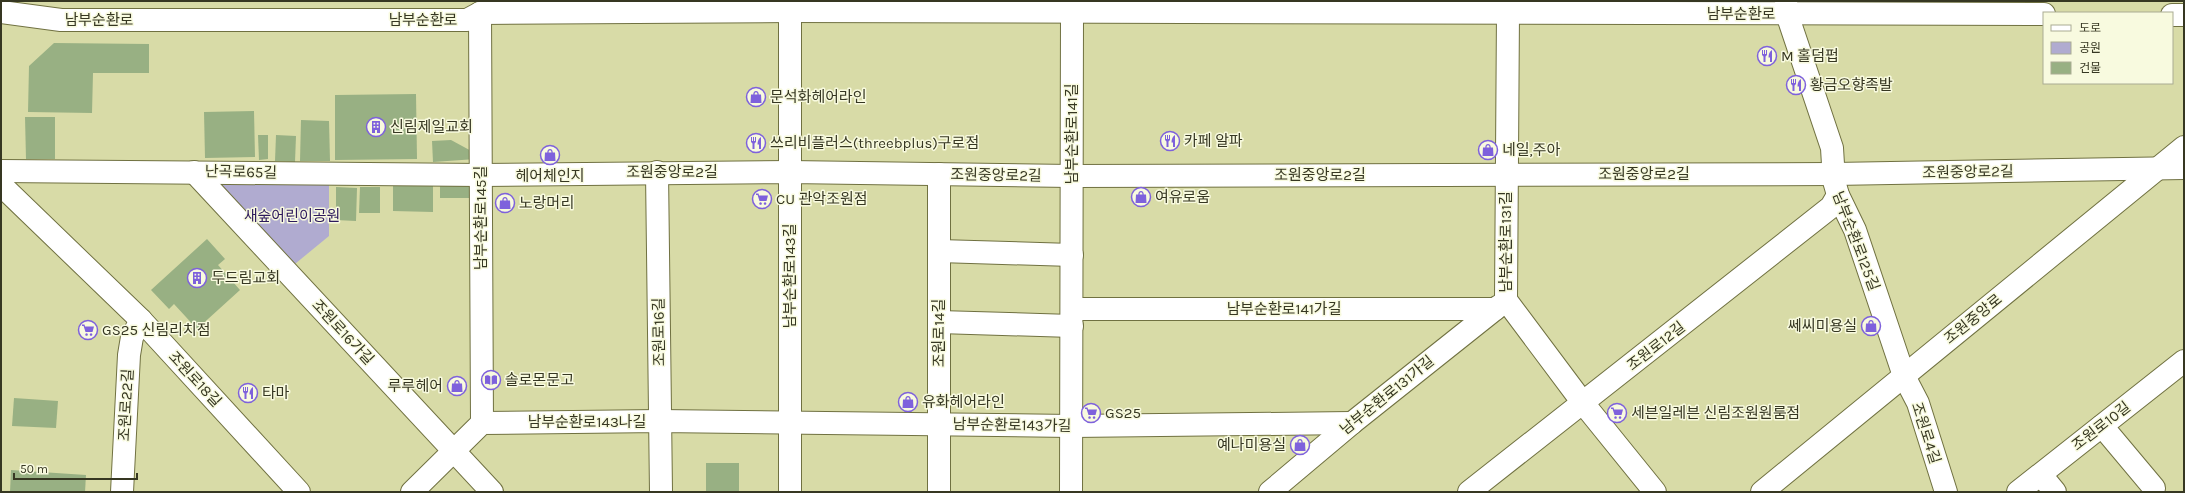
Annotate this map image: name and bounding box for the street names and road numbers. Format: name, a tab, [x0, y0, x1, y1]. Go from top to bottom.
street label: 남부순환로	[1706, 5, 1776, 23]
street label: 남부순환로	[64, 11, 134, 29]
street label: 남부순환로	[388, 11, 458, 29]
street label: 남부순환로141길	[1063, 83, 1081, 185]
street label: 난곡로65길	[205, 162, 277, 182]
street label: 조원중앙로2길	[1922, 162, 2014, 182]
street label: 조원중앙로2길	[626, 163, 718, 181]
street label: 조원중앙로2길	[950, 165, 1042, 185]
street label: 조원중앙로2길	[1598, 165, 1690, 183]
street label: 남부순환로145길	[472, 166, 490, 270]
street label: 조원중앙로2길	[1274, 166, 1366, 184]
street label: 남부순환로125길	[1829, 189, 1883, 293]
street label: 남부순환로131길	[1497, 191, 1515, 293]
street label: 남부순환로143길	[781, 224, 799, 329]
street label: 조원중앙로	[1941, 290, 2005, 348]
street label: 조원로16가길	[308, 296, 378, 368]
street label: 조원로16길	[649, 297, 669, 367]
street label: 조원로14길	[930, 299, 948, 367]
street label: 남부순환로141가길	[1227, 300, 1341, 318]
street label: 조원로12길	[1623, 318, 1689, 374]
street label: 조원로18길	[165, 347, 225, 411]
street label: 남부순환로131가길	[1337, 352, 1437, 438]
street label: 조원로22길	[115, 368, 137, 442]
street label: 조원로10길	[2068, 398, 2134, 454]
street label: 조원로4길	[1908, 400, 1944, 466]
street label: 남부순환로143나길	[528, 413, 646, 431]
street label: 남부순환로143가길	[952, 415, 1072, 435]

